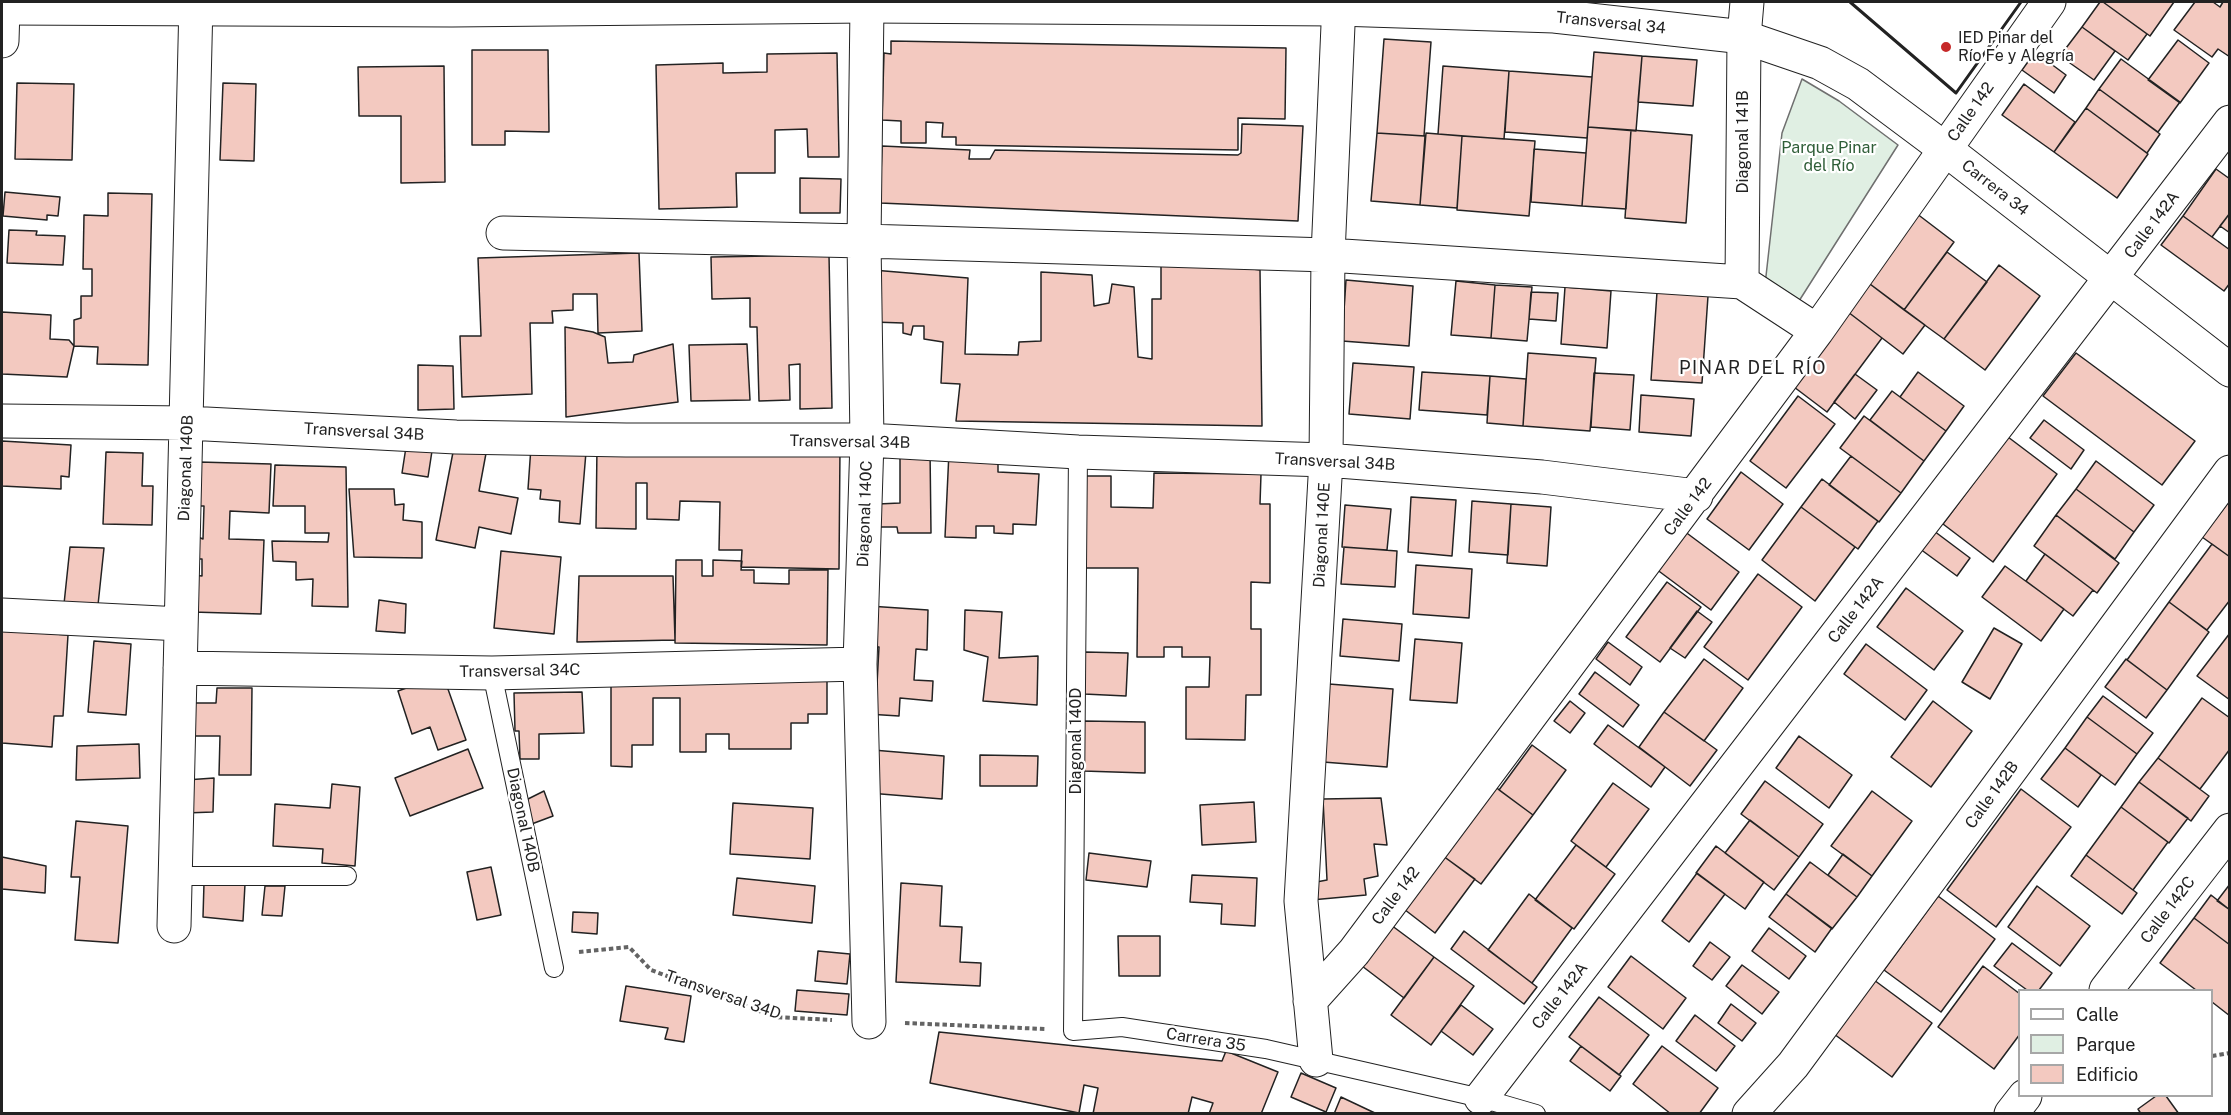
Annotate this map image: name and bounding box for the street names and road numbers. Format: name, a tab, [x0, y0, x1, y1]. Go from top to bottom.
street label: Transversal 34	[1555, 8, 1667, 38]
street label: Calle 142	[1944, 79, 1998, 145]
street label: Diagonal 141B	[1733, 90, 1753, 194]
street label: Carrera 34	[1958, 156, 2032, 220]
street label: Calle 142A	[2120, 188, 2184, 262]
street label: Diagonal 140B	[175, 414, 197, 522]
street label: Transversal 34B	[303, 419, 425, 445]
street label: Transversal 34B	[789, 431, 911, 453]
street label: Transversal 34B	[1274, 449, 1396, 475]
street label: Diagonal 140C	[854, 460, 876, 568]
street label: Calle 142	[1660, 474, 1716, 540]
street label: Diagonal 140E	[1310, 482, 1334, 588]
street label: Calle 142A	[1824, 573, 1888, 647]
street label: Transversal 34C	[459, 660, 581, 682]
street label: Diagonal 140D	[1066, 688, 1086, 794]
street label: Calle 142B	[1961, 758, 2023, 832]
street label: Diagonal 140B	[503, 766, 543, 874]
street label: Calle 142	[1368, 863, 1424, 929]
street label: Calle 142C	[2137, 873, 2199, 947]
street label: Calle 142A	[1528, 959, 1592, 1033]
street label: Transversal 34D	[663, 966, 783, 1024]
street label: Carrera 35	[1165, 1024, 1247, 1056]

